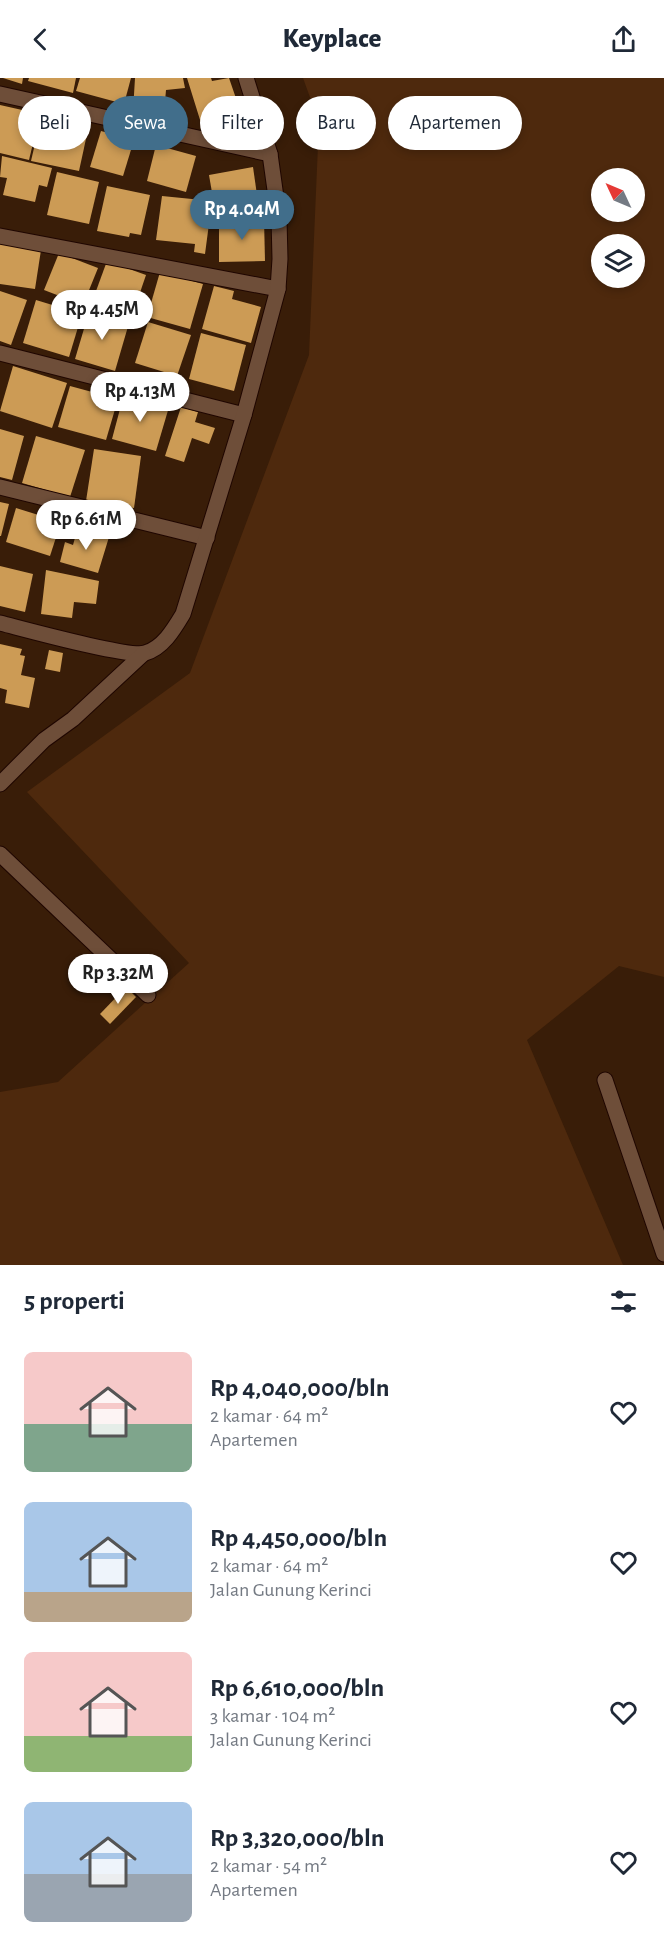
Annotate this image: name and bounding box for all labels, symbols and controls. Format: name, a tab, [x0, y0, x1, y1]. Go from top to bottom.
icon: back	[24, 23, 57, 56]
icon: share	[607, 23, 640, 56]
text: Keyplace	[283, 25, 381, 52]
chip: Beli	[18, 96, 91, 150]
chip: Sewa	[103, 96, 188, 150]
chip: Filter	[200, 96, 284, 150]
chip: Baru	[296, 96, 376, 150]
chip: Apartemen	[388, 96, 522, 150]
north arrow	[591, 168, 645, 222]
map controls	[591, 168, 645, 288]
pin: Rp 4.04M	[180, 190, 304, 241]
text: Rp 4.04M	[204, 199, 280, 219]
button: layers	[591, 234, 645, 288]
pin: Rp 4.45M	[40, 290, 164, 341]
text: Rp 4.45M	[65, 299, 139, 319]
pin: Rp 4.13M	[78, 372, 202, 423]
text: Rp 4.13M	[104, 381, 176, 401]
pin: Rp 6.61M	[24, 500, 148, 551]
text: Rp 6.61M	[50, 509, 122, 529]
pin: Rp 3.32M	[56, 954, 180, 1005]
text: Rp 3.32M	[82, 963, 154, 983]
icon: filters	[607, 1285, 640, 1318]
text: 5 properti	[24, 1288, 125, 1314]
text: Rp 4,040,000/bln	[210, 1375, 390, 1401]
icon: home	[72, 1376, 144, 1448]
icon: heart	[607, 1396, 640, 1429]
text: 2 kamar · 64 m²	[210, 1406, 328, 1426]
text: Apartemen	[210, 1430, 298, 1450]
text: Rp 4,450,000/bln	[210, 1525, 387, 1551]
icon: home	[72, 1526, 144, 1598]
icon: heart	[607, 1546, 640, 1579]
text: 2 kamar · 64 m²	[210, 1556, 328, 1576]
text: Jalan Gunung Kerinci	[210, 1580, 372, 1600]
text: Rp 6,610,000/bln	[210, 1675, 384, 1701]
icon: home	[72, 1676, 144, 1748]
icon: heart	[607, 1696, 640, 1729]
text: 3 kamar · 104 m²	[210, 1706, 335, 1726]
text: Jalan Gunung Kerinci	[210, 1730, 372, 1750]
text: Rp 3,320,000/bln	[210, 1825, 385, 1851]
icon: home	[72, 1826, 144, 1898]
icon: heart	[607, 1846, 640, 1879]
text: 2 kamar · 54 m²	[210, 1856, 327, 1876]
text: Apartemen	[210, 1880, 298, 1900]

